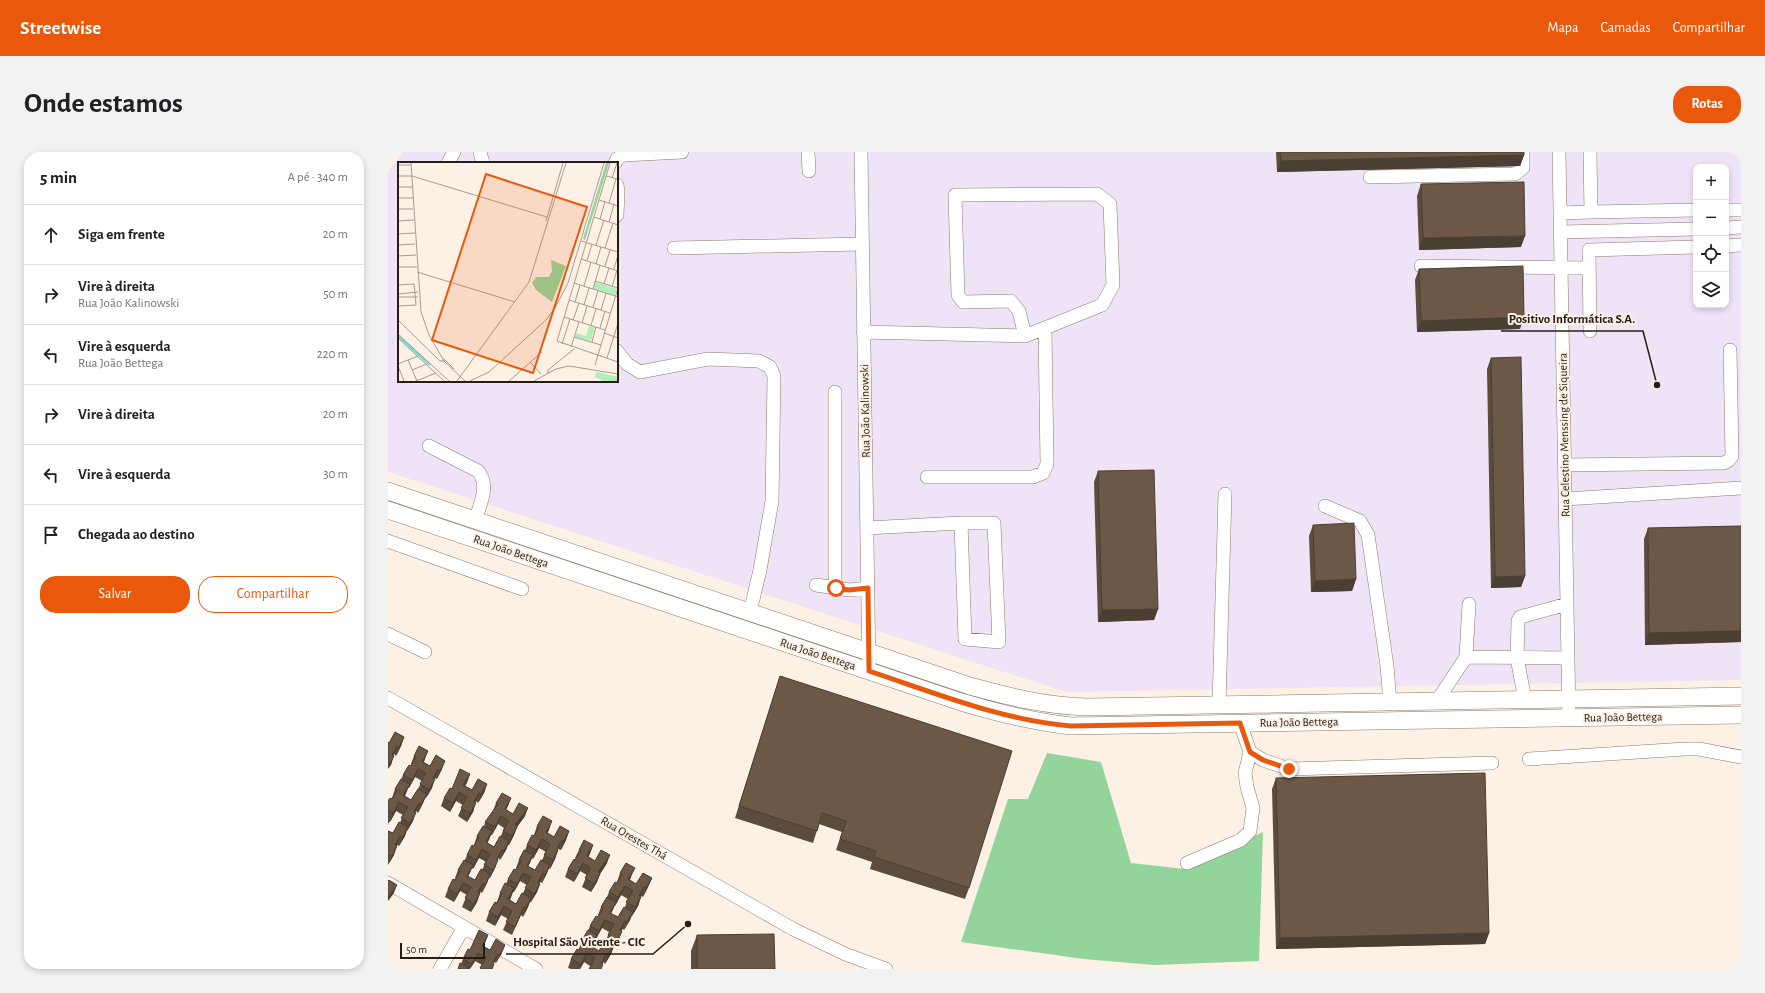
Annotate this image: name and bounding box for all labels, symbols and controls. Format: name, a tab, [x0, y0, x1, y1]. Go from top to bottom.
text: Streetwise	[20, 19, 101, 38]
text: Mapa	[1548, 21, 1578, 35]
text: Camadas	[1600, 21, 1651, 35]
text: Compartilhar	[1673, 21, 1745, 35]
button: Rotas	[1673, 86, 1741, 123]
text: Onde estamos	[24, 90, 183, 118]
inset map	[398, 162, 618, 382]
map controls	[1693, 164, 1729, 308]
button: +	[1693, 164, 1729, 200]
text: 5 min	[40, 169, 77, 186]
text: A pé · 340 m	[287, 171, 348, 184]
button: −	[1693, 200, 1729, 236]
icon: ahead	[40, 224, 62, 246]
text: Siga em frente	[78, 227, 165, 242]
text: 20 m	[323, 228, 348, 241]
button: locate	[1693, 236, 1729, 272]
button: layers	[1693, 272, 1729, 308]
text: Vire à direita	[78, 279, 155, 294]
icon: right	[40, 284, 62, 306]
text: 50 m	[323, 288, 348, 301]
text: Rua João Kalinowski	[78, 297, 179, 310]
callout: Positivo Informática S.A.	[1501, 306, 1643, 331]
text: Positivo Informática S.A.	[1509, 313, 1635, 326]
text: Vire à esquerda	[78, 339, 171, 354]
icon: left	[40, 344, 62, 366]
text: 220 m	[317, 348, 348, 361]
street label: Rua Celestino Menssing de Siqueira	[1557, 352, 1571, 517]
text: Rua João Bettega	[78, 357, 163, 370]
street label: Rua João Kalinowski	[858, 364, 872, 458]
icon: right	[40, 404, 62, 426]
text: Vire à direita	[78, 407, 155, 422]
text: 20 m	[323, 408, 348, 421]
icon: left	[40, 464, 62, 486]
text: Vire à esquerda	[78, 467, 171, 482]
text: 30 m	[323, 468, 348, 481]
icon: arrive	[40, 524, 62, 546]
text: Chegada ao destino	[78, 527, 195, 542]
street label: Rua João Bettega	[472, 532, 551, 570]
button: Salvar	[40, 576, 190, 613]
button: Compartilhar	[198, 576, 348, 613]
route start	[827, 579, 845, 597]
street label: Rua João Bettega	[779, 636, 858, 672]
street label: Rua João Bettega	[1583, 710, 1663, 724]
street label: Rua João Bettega	[1259, 715, 1339, 729]
route end	[1280, 760, 1298, 778]
street label: Rua Orestes Thá	[599, 814, 670, 862]
callout: Hospital São Vicente - CIC	[506, 929, 653, 954]
text: Hospital São Vicente - CIC	[513, 936, 645, 949]
scale bar	[400, 941, 485, 960]
text: 50 m	[406, 944, 427, 955]

